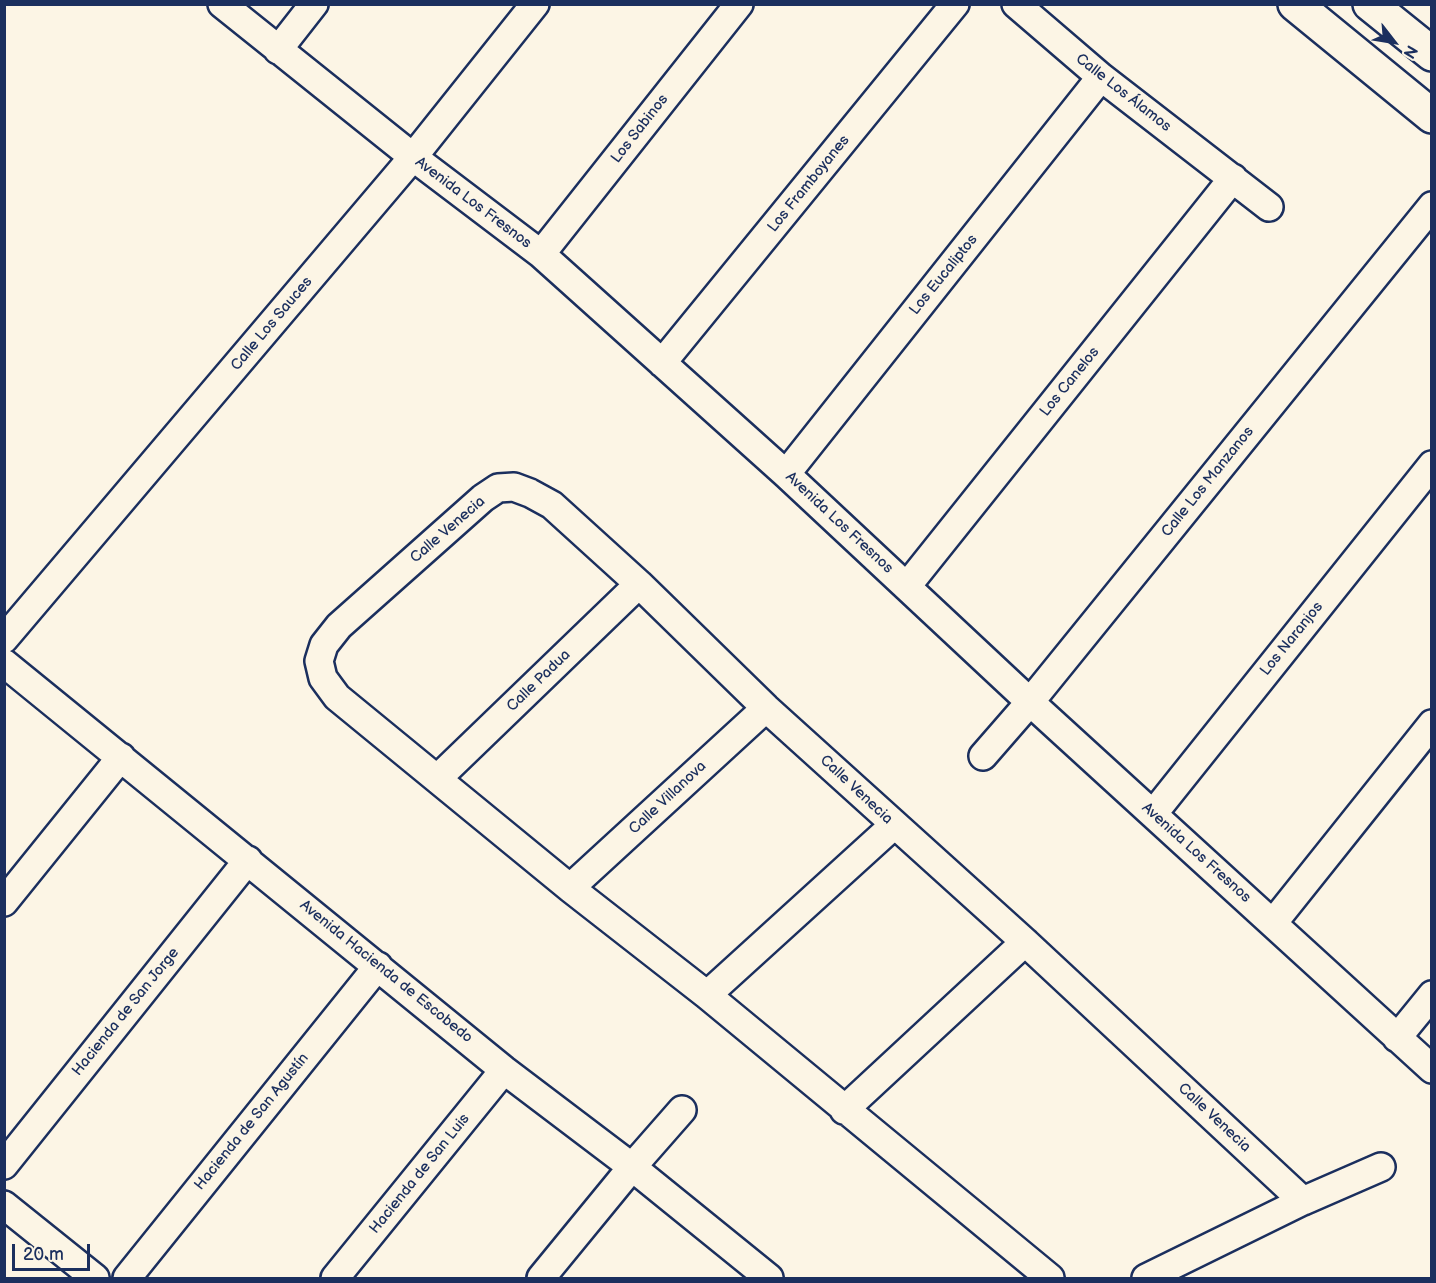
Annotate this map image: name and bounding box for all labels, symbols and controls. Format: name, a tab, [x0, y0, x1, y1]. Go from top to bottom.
north arrow	[1364, 12, 1424, 72]
text: N	[1399, 41, 1421, 62]
street label: Calle Los Álamos	[1072, 50, 1174, 136]
street label: Los Sabinos	[608, 91, 672, 167]
street label: Los Framboyanes	[764, 132, 854, 236]
street label: Avenida Los Fresnos	[411, 153, 535, 253]
street label: Los Eucaliptos	[906, 231, 982, 319]
street label: Calle Los Sauces	[227, 273, 317, 375]
street label: Los Canelos	[1037, 344, 1103, 420]
street label: Calle Los Manzanos	[1158, 423, 1258, 541]
street label: Avenida Los Fresnos	[781, 468, 897, 578]
street label: Calle Venecia	[407, 493, 489, 567]
street label: Los Naranjos	[1257, 599, 1327, 679]
street label: Calle Padua	[503, 646, 575, 716]
street label: Calle Venecia	[816, 752, 896, 828]
street label: Calle Villanova	[626, 758, 710, 838]
street label: Avenida Los Fresnos	[1138, 799, 1254, 907]
street label: Avenida Hacienda de Escobedo	[296, 897, 476, 1047]
street label: Hacienda de San Jorge	[69, 944, 183, 1080]
street label: Hacienda de San Agustín	[191, 1050, 313, 1194]
street label: Calle Venecia	[1174, 1080, 1254, 1156]
street label: Hacienda de San Luis	[366, 1110, 474, 1238]
scale bar	[15, 1232, 93, 1270]
text: 20 m	[23, 1244, 64, 1265]

